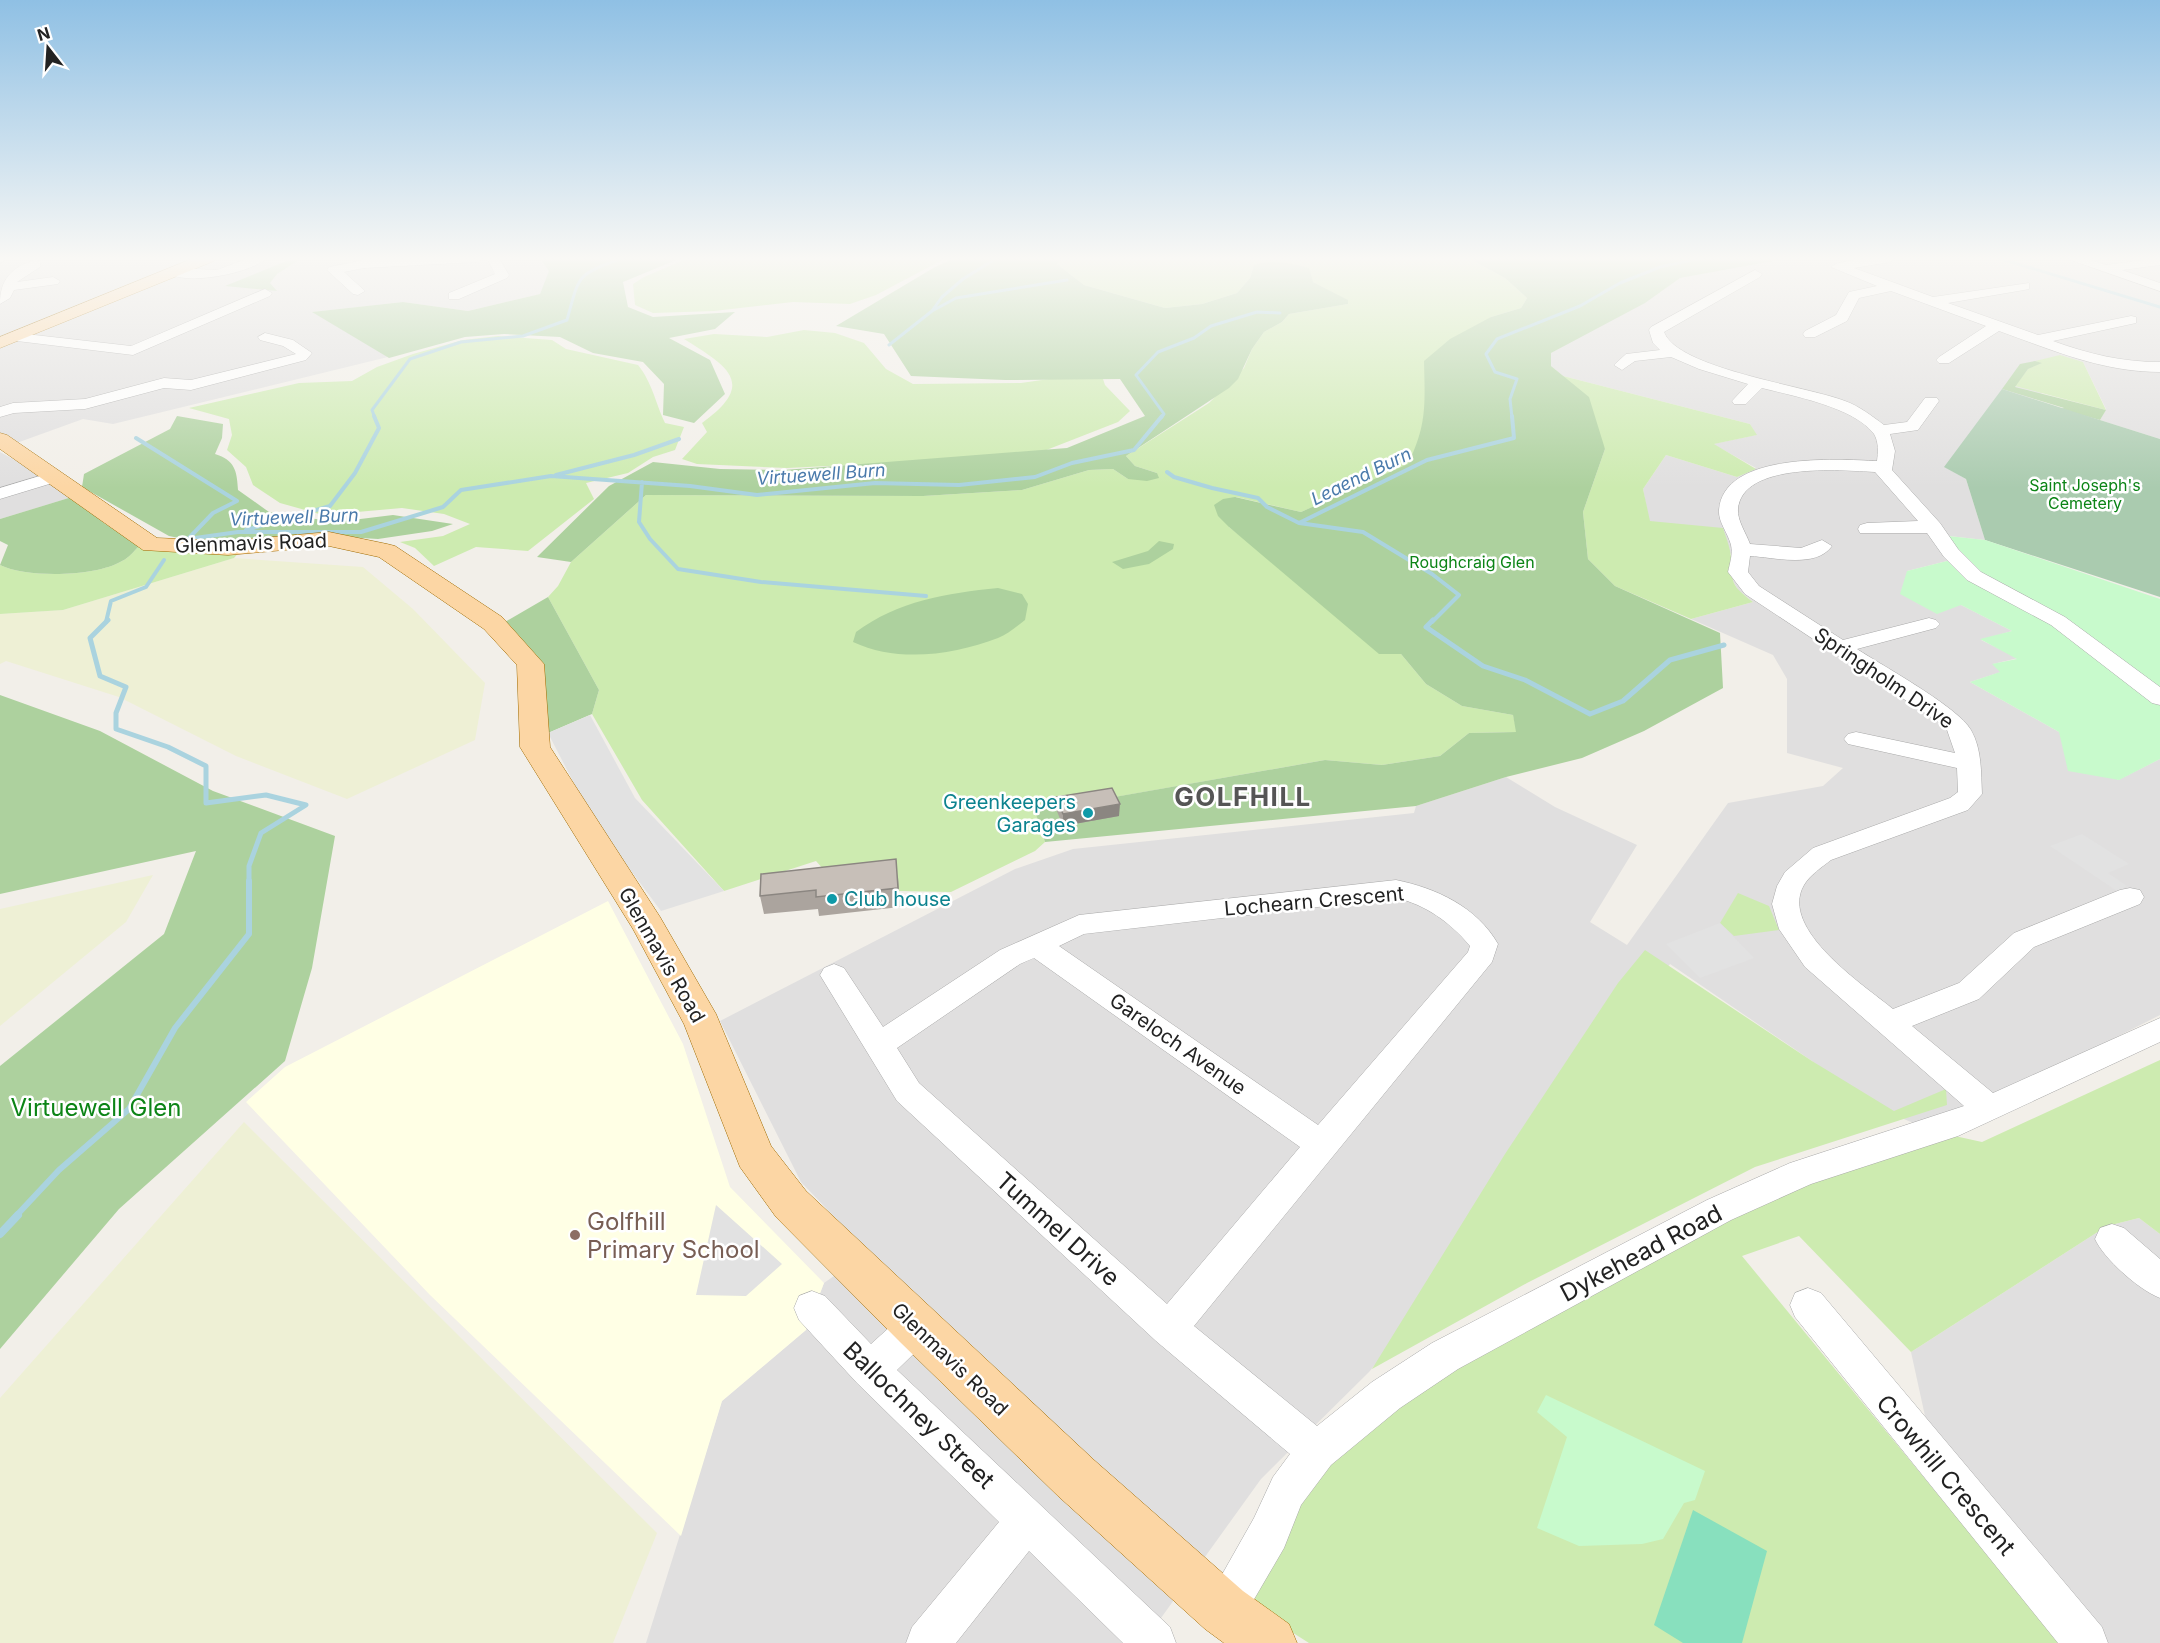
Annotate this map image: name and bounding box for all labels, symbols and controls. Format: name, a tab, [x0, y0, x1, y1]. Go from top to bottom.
north arrow	[18, 18, 78, 78]
text: N	[35, 22, 52, 45]
water label: Leaend Burn	[1307, 443, 1415, 509]
water label: Virtuewell Burn	[756, 459, 886, 489]
park label: Saint Joseph's Cemetery	[2029, 475, 2141, 513]
water label: Virtuewell Burn	[229, 504, 359, 530]
street label: Glenmavis Road	[175, 528, 327, 558]
park label: Roughcraig Glen	[1409, 552, 1535, 572]
street label: Springholm Drive	[1810, 622, 1958, 734]
district label: GOLFHILL	[1174, 781, 1312, 812]
place label: Greenkeepers Garages	[943, 790, 1076, 837]
marker: Greenkeepers Garages	[1081, 806, 1095, 820]
street label: Lochearn Crescent	[1223, 881, 1405, 921]
street label: Glenmavis Road	[614, 883, 710, 1027]
place label: Club house	[844, 887, 951, 911]
marker: Club house	[825, 892, 839, 906]
street label: Gareloch Avenue	[1105, 988, 1251, 1100]
park label: Virtuewell Glen	[11, 1093, 181, 1122]
street label: Tummel Drive	[990, 1166, 1126, 1292]
street label: Dykehead Road	[1555, 1198, 1727, 1308]
place label: Golfhill Primary School	[587, 1207, 760, 1264]
marker: Golfhill Primary School	[568, 1228, 582, 1242]
street label: Glenmavis Road	[887, 1297, 1013, 1421]
street label: Ballochney Street	[837, 1336, 1001, 1495]
street label: Crowhill Crescent	[1870, 1389, 2022, 1561]

